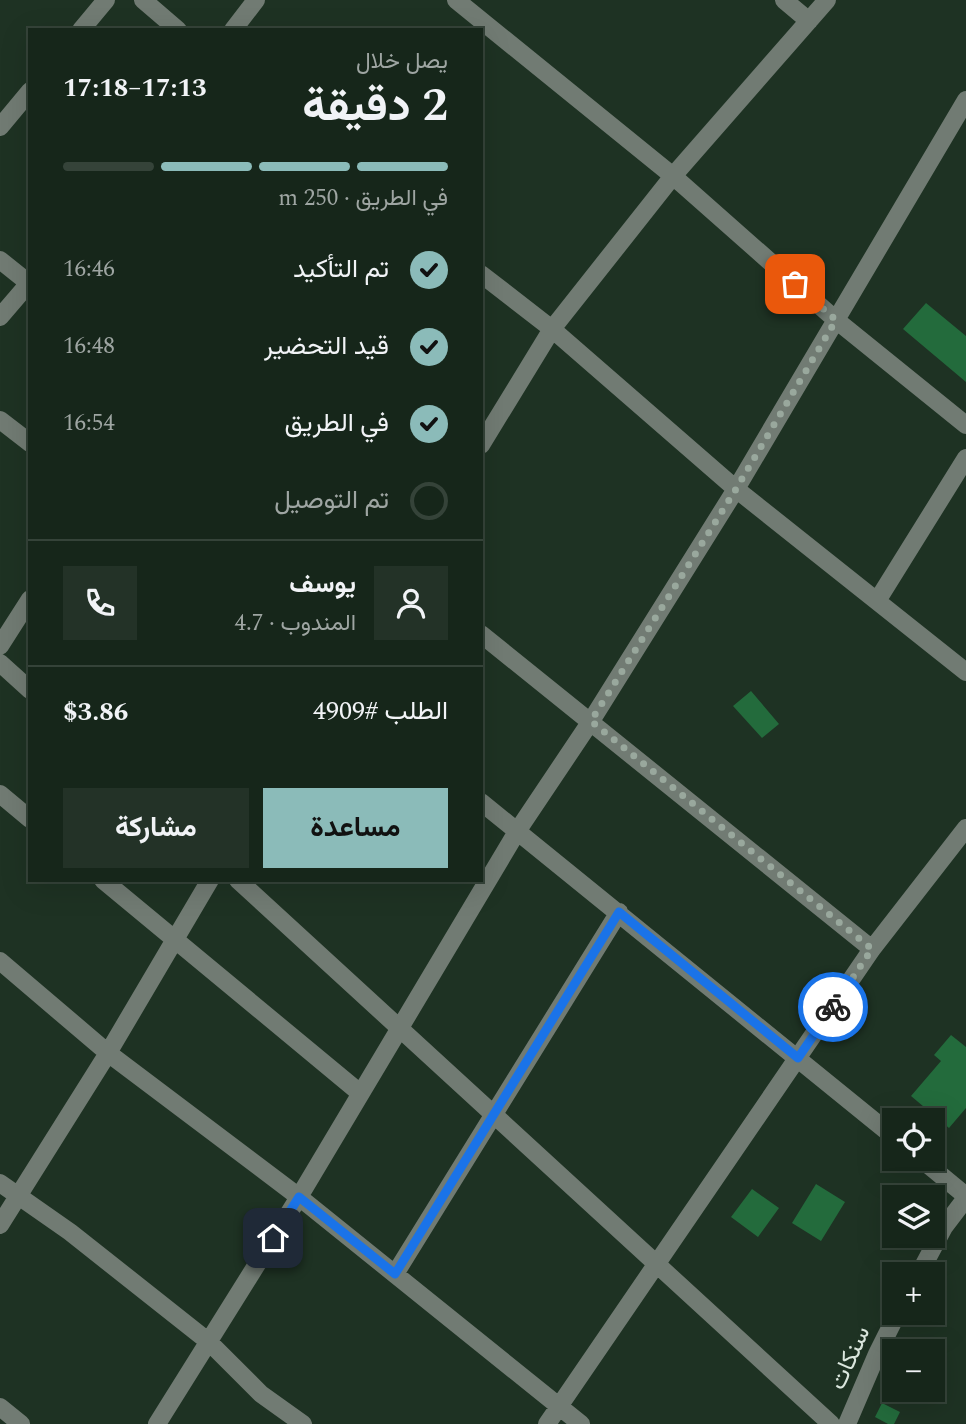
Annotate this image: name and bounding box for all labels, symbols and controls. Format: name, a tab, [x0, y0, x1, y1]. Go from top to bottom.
text: يصل خلال	[356, 44, 448, 79]
text: 17:13–17:18	[63, 68, 207, 108]
text: 2 دقيقة	[302, 71, 448, 141]
text: في الطريق · 250 m	[278, 181, 448, 216]
text: تم التأكيد	[293, 249, 389, 289]
icon: check	[410, 251, 448, 289]
text: 16:46	[63, 252, 115, 287]
pin	[765, 254, 825, 314]
icon: bag	[776, 265, 814, 303]
text: قيد التحضير	[264, 326, 389, 366]
icon: check	[410, 328, 448, 366]
text: 16:48	[63, 329, 115, 364]
text: في الطريق	[284, 403, 389, 443]
icon: check	[410, 405, 448, 443]
text: 16:54	[63, 406, 115, 441]
text: تم التوصيل	[274, 480, 389, 520]
text: يوسف	[289, 564, 356, 604]
button: phone	[63, 566, 137, 640]
button: person	[374, 566, 448, 640]
text: المندوب · 4.7	[235, 606, 356, 641]
text: الطلب #4909	[313, 691, 448, 731]
text: $3.86	[63, 692, 128, 732]
button: مشاركة	[63, 788, 249, 868]
button: مساعدة	[263, 788, 448, 868]
courier	[798, 972, 868, 1042]
icon: bike	[814, 988, 852, 1026]
map controls	[882, 1108, 945, 1402]
button: locate	[882, 1108, 945, 1171]
button: layers	[882, 1185, 945, 1248]
pin	[243, 1208, 303, 1268]
icon: home	[254, 1219, 292, 1257]
button: +	[882, 1262, 945, 1325]
street label: سنكات	[820, 1320, 880, 1396]
button: −	[882, 1339, 945, 1402]

